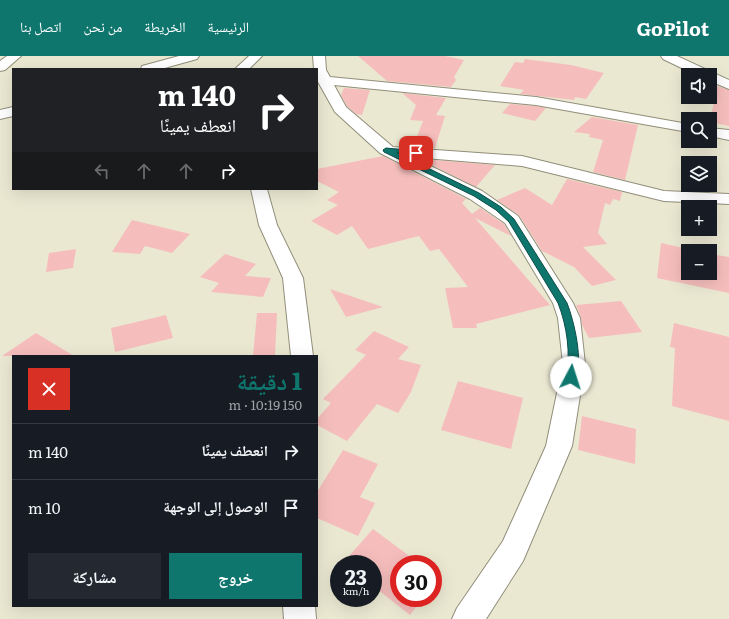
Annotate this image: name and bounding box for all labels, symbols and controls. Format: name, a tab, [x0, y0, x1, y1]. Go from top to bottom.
text: GoPilot	[636, 14, 709, 42]
text: اتصل بنا	[20, 16, 62, 36]
text: من نحن	[84, 16, 122, 36]
text: الخريطة	[144, 16, 186, 36]
text: الرئيسية	[208, 16, 249, 36]
map controls	[681, 68, 717, 280]
button: sound	[681, 68, 717, 104]
text: 140 m	[158, 73, 236, 115]
icon: right	[250, 84, 302, 136]
text: انعطف يمينًا	[160, 111, 236, 138]
button: search	[681, 112, 717, 148]
pin	[399, 136, 433, 170]
icon: arrive	[405, 142, 427, 164]
button: layers	[681, 156, 717, 192]
icon: left	[91, 160, 113, 182]
icon: ahead	[133, 160, 155, 182]
icon: ahead	[175, 160, 197, 182]
icon: right	[217, 160, 239, 182]
button: +	[681, 200, 717, 236]
button: −	[681, 244, 717, 280]
position arrow	[550, 356, 592, 398]
text: 1 دقيقة	[237, 362, 302, 397]
button: close	[28, 368, 70, 410]
text: 150 m · 10:19	[229, 395, 302, 414]
text: انعطف يمينًا	[201, 438, 268, 461]
text: 140 m	[28, 440, 68, 463]
icon: right	[280, 441, 302, 463]
text: الوصول إلى الوجهة	[163, 494, 268, 517]
text: 10 m	[28, 496, 60, 519]
icon: arrive	[280, 497, 302, 519]
button: مشاركة	[28, 553, 161, 599]
button: خروج	[169, 553, 302, 599]
speed limit sign: 30	[390, 555, 442, 607]
text: 23	[345, 561, 367, 591]
text: km/h	[343, 583, 369, 598]

